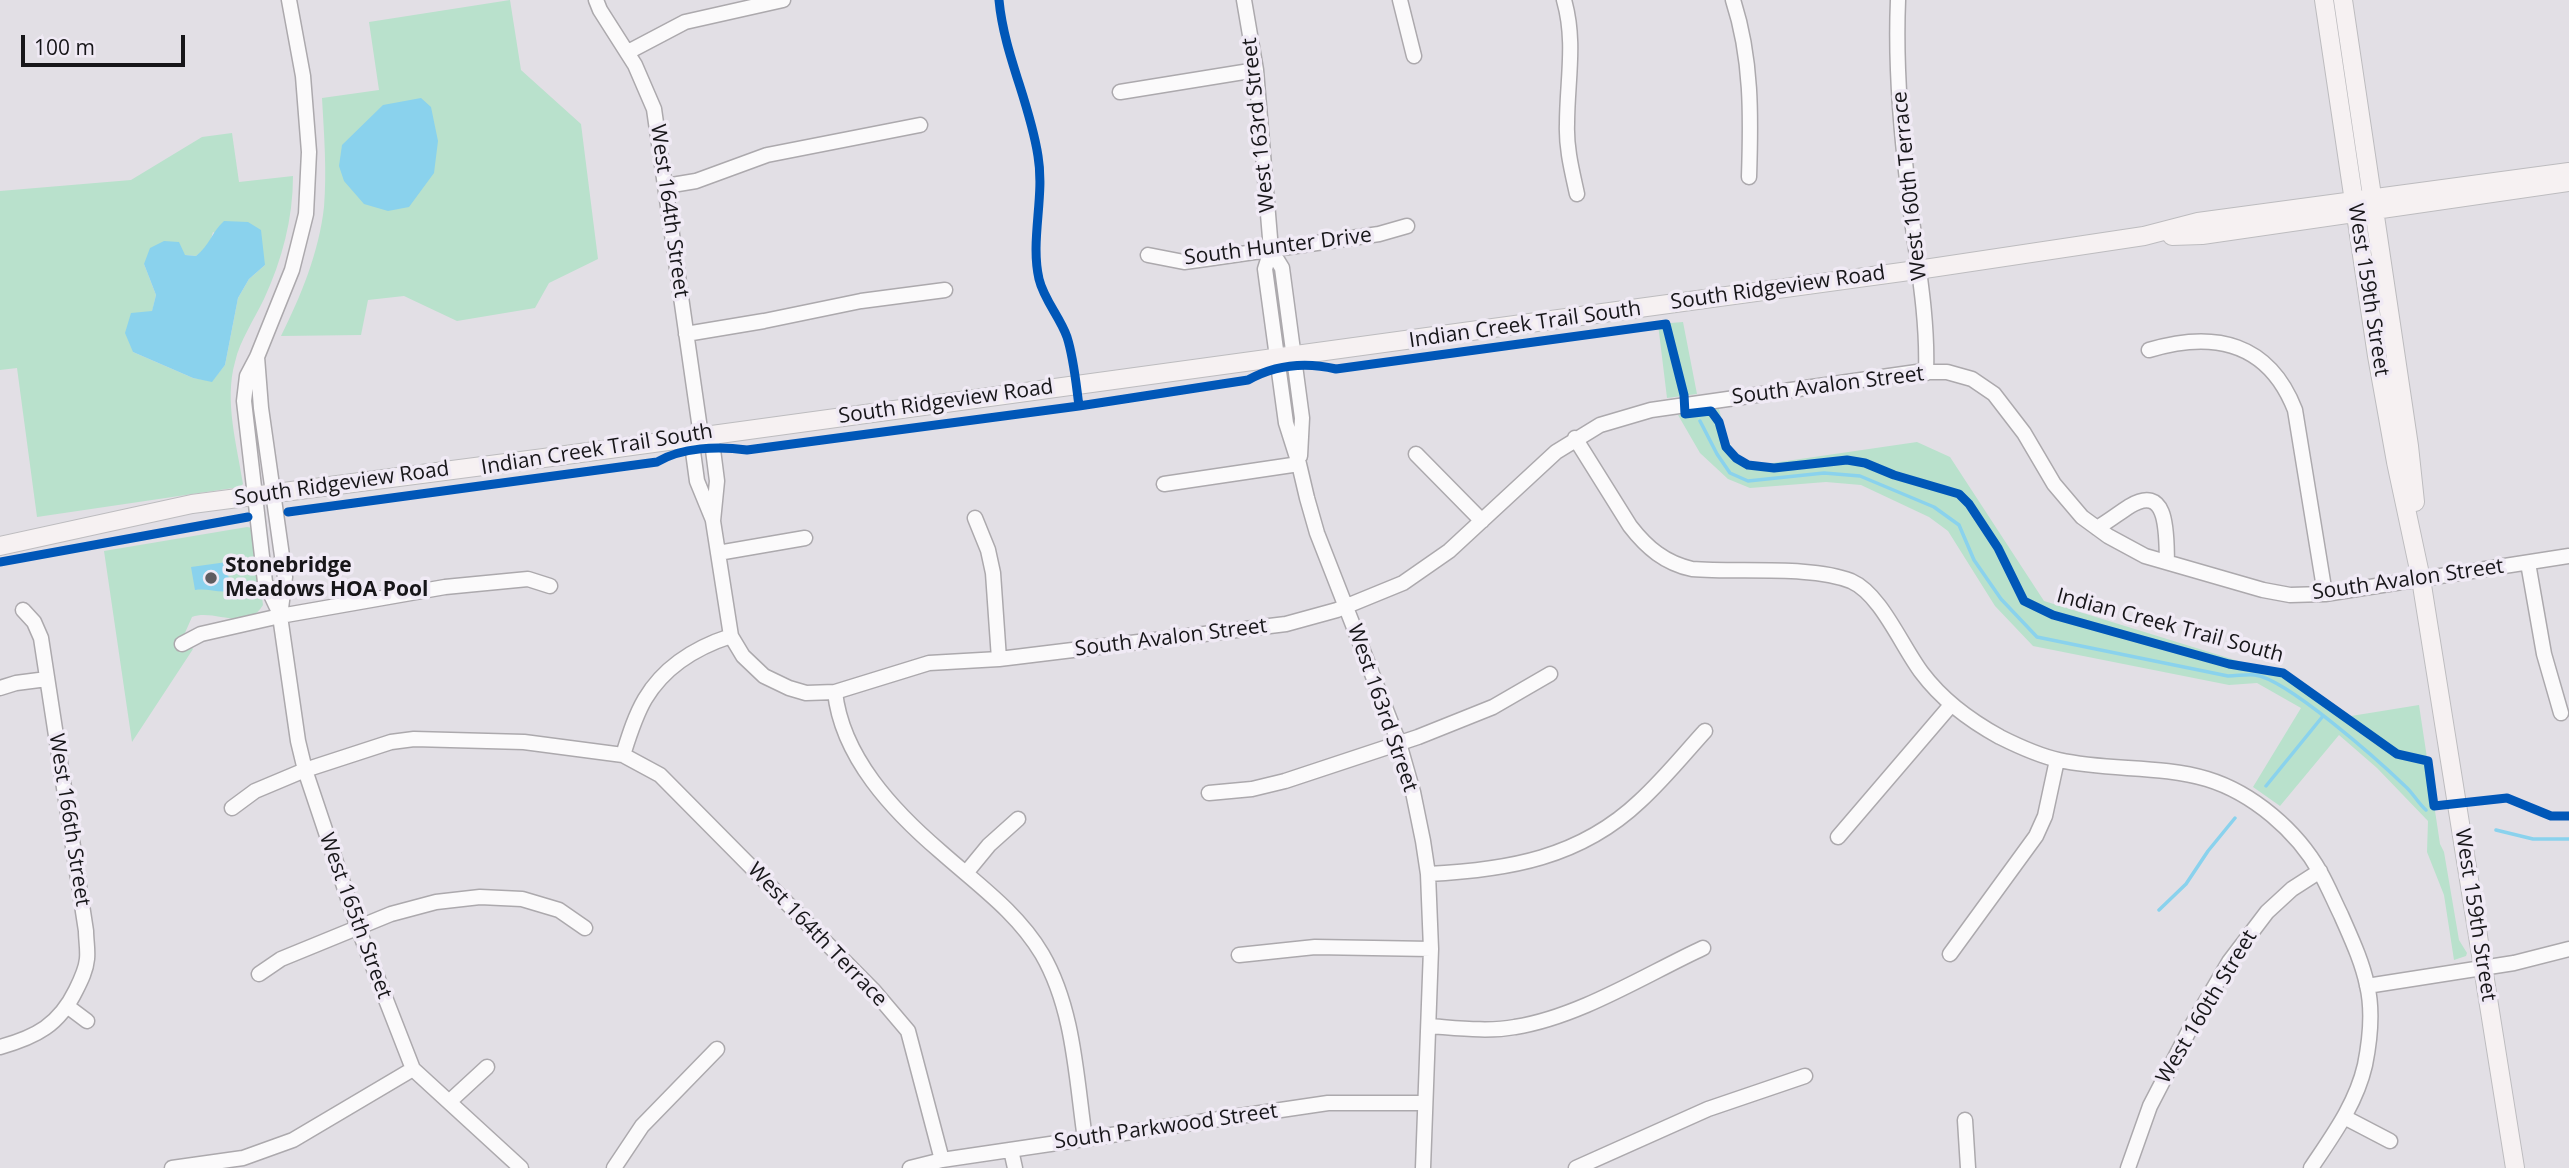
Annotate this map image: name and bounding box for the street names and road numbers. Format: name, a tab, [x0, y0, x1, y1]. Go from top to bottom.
street label: West 163rd Street	[1237, 36, 1281, 214]
street label: West 160th Terrace	[1888, 90, 1932, 282]
street label: West 164th Street	[644, 123, 694, 299]
street label: West 159th Street	[2342, 202, 2394, 378]
street label: South Hunter Drive	[1183, 223, 1373, 271]
street label: South Ridgeview Road	[1669, 260, 1887, 316]
street label: Indian Creek Trail South	[1407, 296, 1643, 354]
street label: South Avalon Street	[1731, 362, 1925, 410]
street label: South Ridgeview Road	[837, 374, 1055, 430]
street label: Indian Creek Trail South	[479, 419, 715, 481]
street label: South Ridgeview Road	[233, 456, 451, 512]
street label: South Avalon Street	[2311, 554, 2505, 606]
street label: Indian Creek Trail South	[2054, 584, 2286, 668]
street label: South Avalon Street	[1074, 614, 1268, 662]
street label: West 163rd Street	[1341, 621, 1423, 795]
street label: West 166th Street	[43, 732, 95, 908]
street label: West 159th Street	[2449, 827, 2501, 1003]
street label: West 165th Street	[313, 830, 397, 1002]
street label: West 164th Terrace	[742, 858, 892, 1012]
street label: West 160th Street	[2151, 926, 2263, 1088]
street label: South Parkwood Street	[1053, 1099, 1279, 1155]

